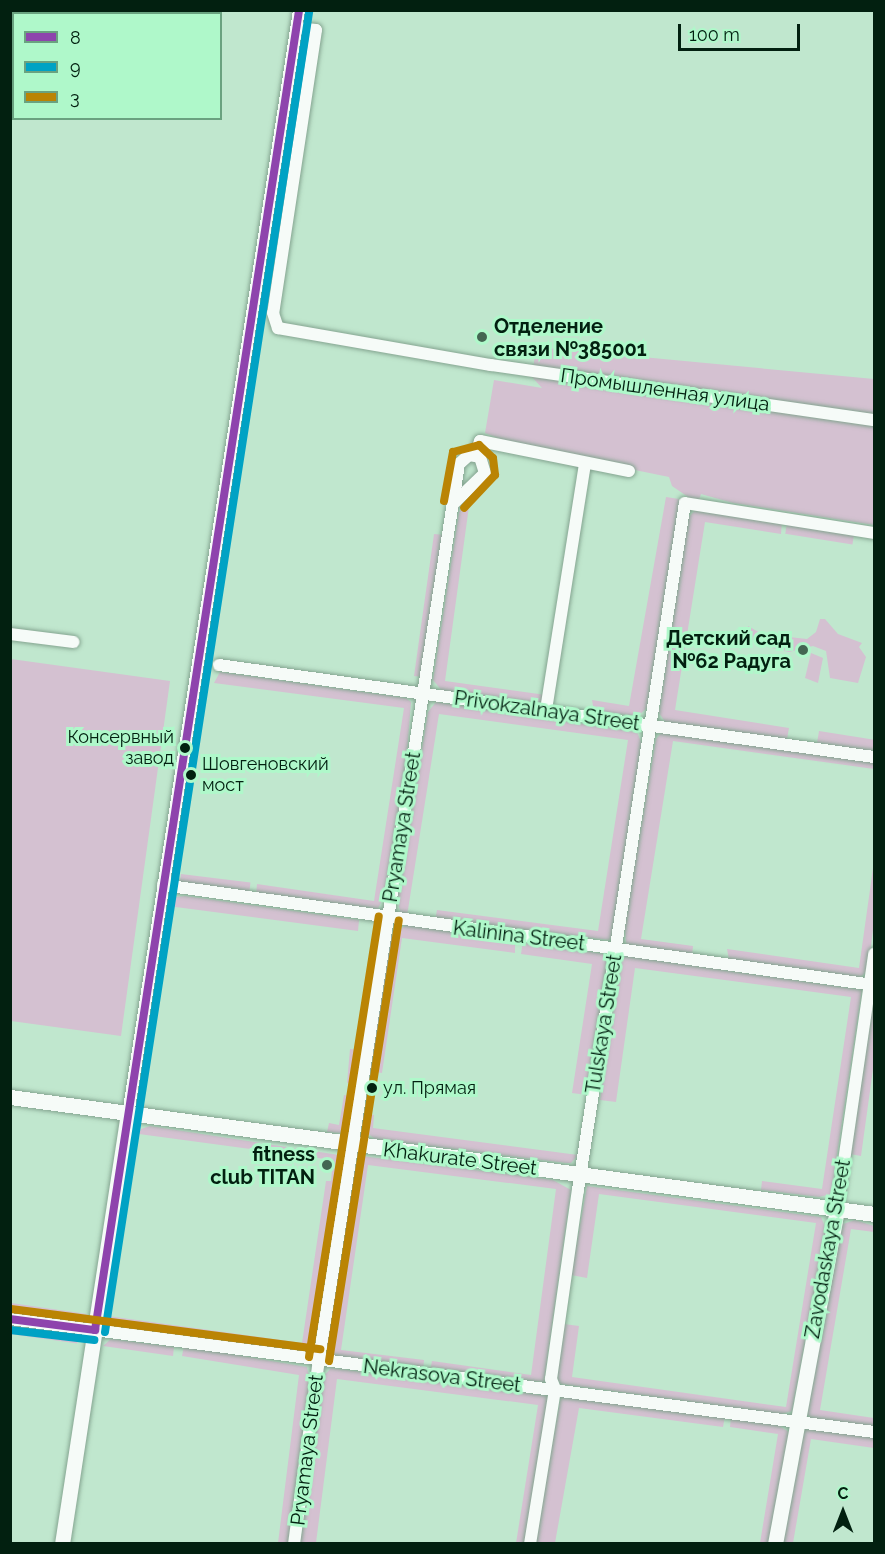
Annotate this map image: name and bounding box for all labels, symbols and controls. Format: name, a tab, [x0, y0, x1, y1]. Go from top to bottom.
legend	[12, 12, 222, 120]
scale bar	[681, 12, 802, 50]
text: 100 m	[689, 24, 740, 45]
text: 8	[70, 27, 81, 48]
text: 9	[70, 57, 81, 78]
text: 3	[70, 87, 80, 108]
place label: Отделение связи №385001	[494, 314, 647, 361]
marker: Отделение связи №385001	[475, 330, 489, 344]
street label: Промышленная улица	[559, 363, 771, 417]
place label: Детский сад №62 Радуга	[666, 626, 791, 673]
marker: Детский сад №62 Радуга	[796, 643, 810, 657]
street label: Privokzalnaya Street	[453, 686, 641, 736]
place label: Консервный завод	[67, 727, 174, 770]
marker: Консервный завод	[179, 742, 191, 754]
street label: Pryamaya Street	[378, 750, 426, 904]
place label: Шовгеновский мост	[202, 754, 329, 796]
marker: Шовгеновский мост	[185, 769, 197, 781]
street label: Kalinina Street	[452, 916, 586, 956]
street label: Tulskaya Street	[581, 953, 627, 1095]
place label: ул. Прямая	[383, 1077, 476, 1099]
marker: ул. Прямая	[366, 1082, 378, 1094]
street label: Khakurate Street	[382, 1138, 538, 1180]
place label: fitness club TITAN	[210, 1142, 315, 1189]
marker: fitness club TITAN	[320, 1158, 334, 1172]
street label: Zavodaskaya Street	[800, 1158, 856, 1340]
street label: Nekrasova Street	[362, 1354, 522, 1398]
street label: Pryamaya Street	[286, 1373, 328, 1527]
north arrow	[813, 1482, 873, 1542]
text: С	[838, 1484, 848, 1503]

